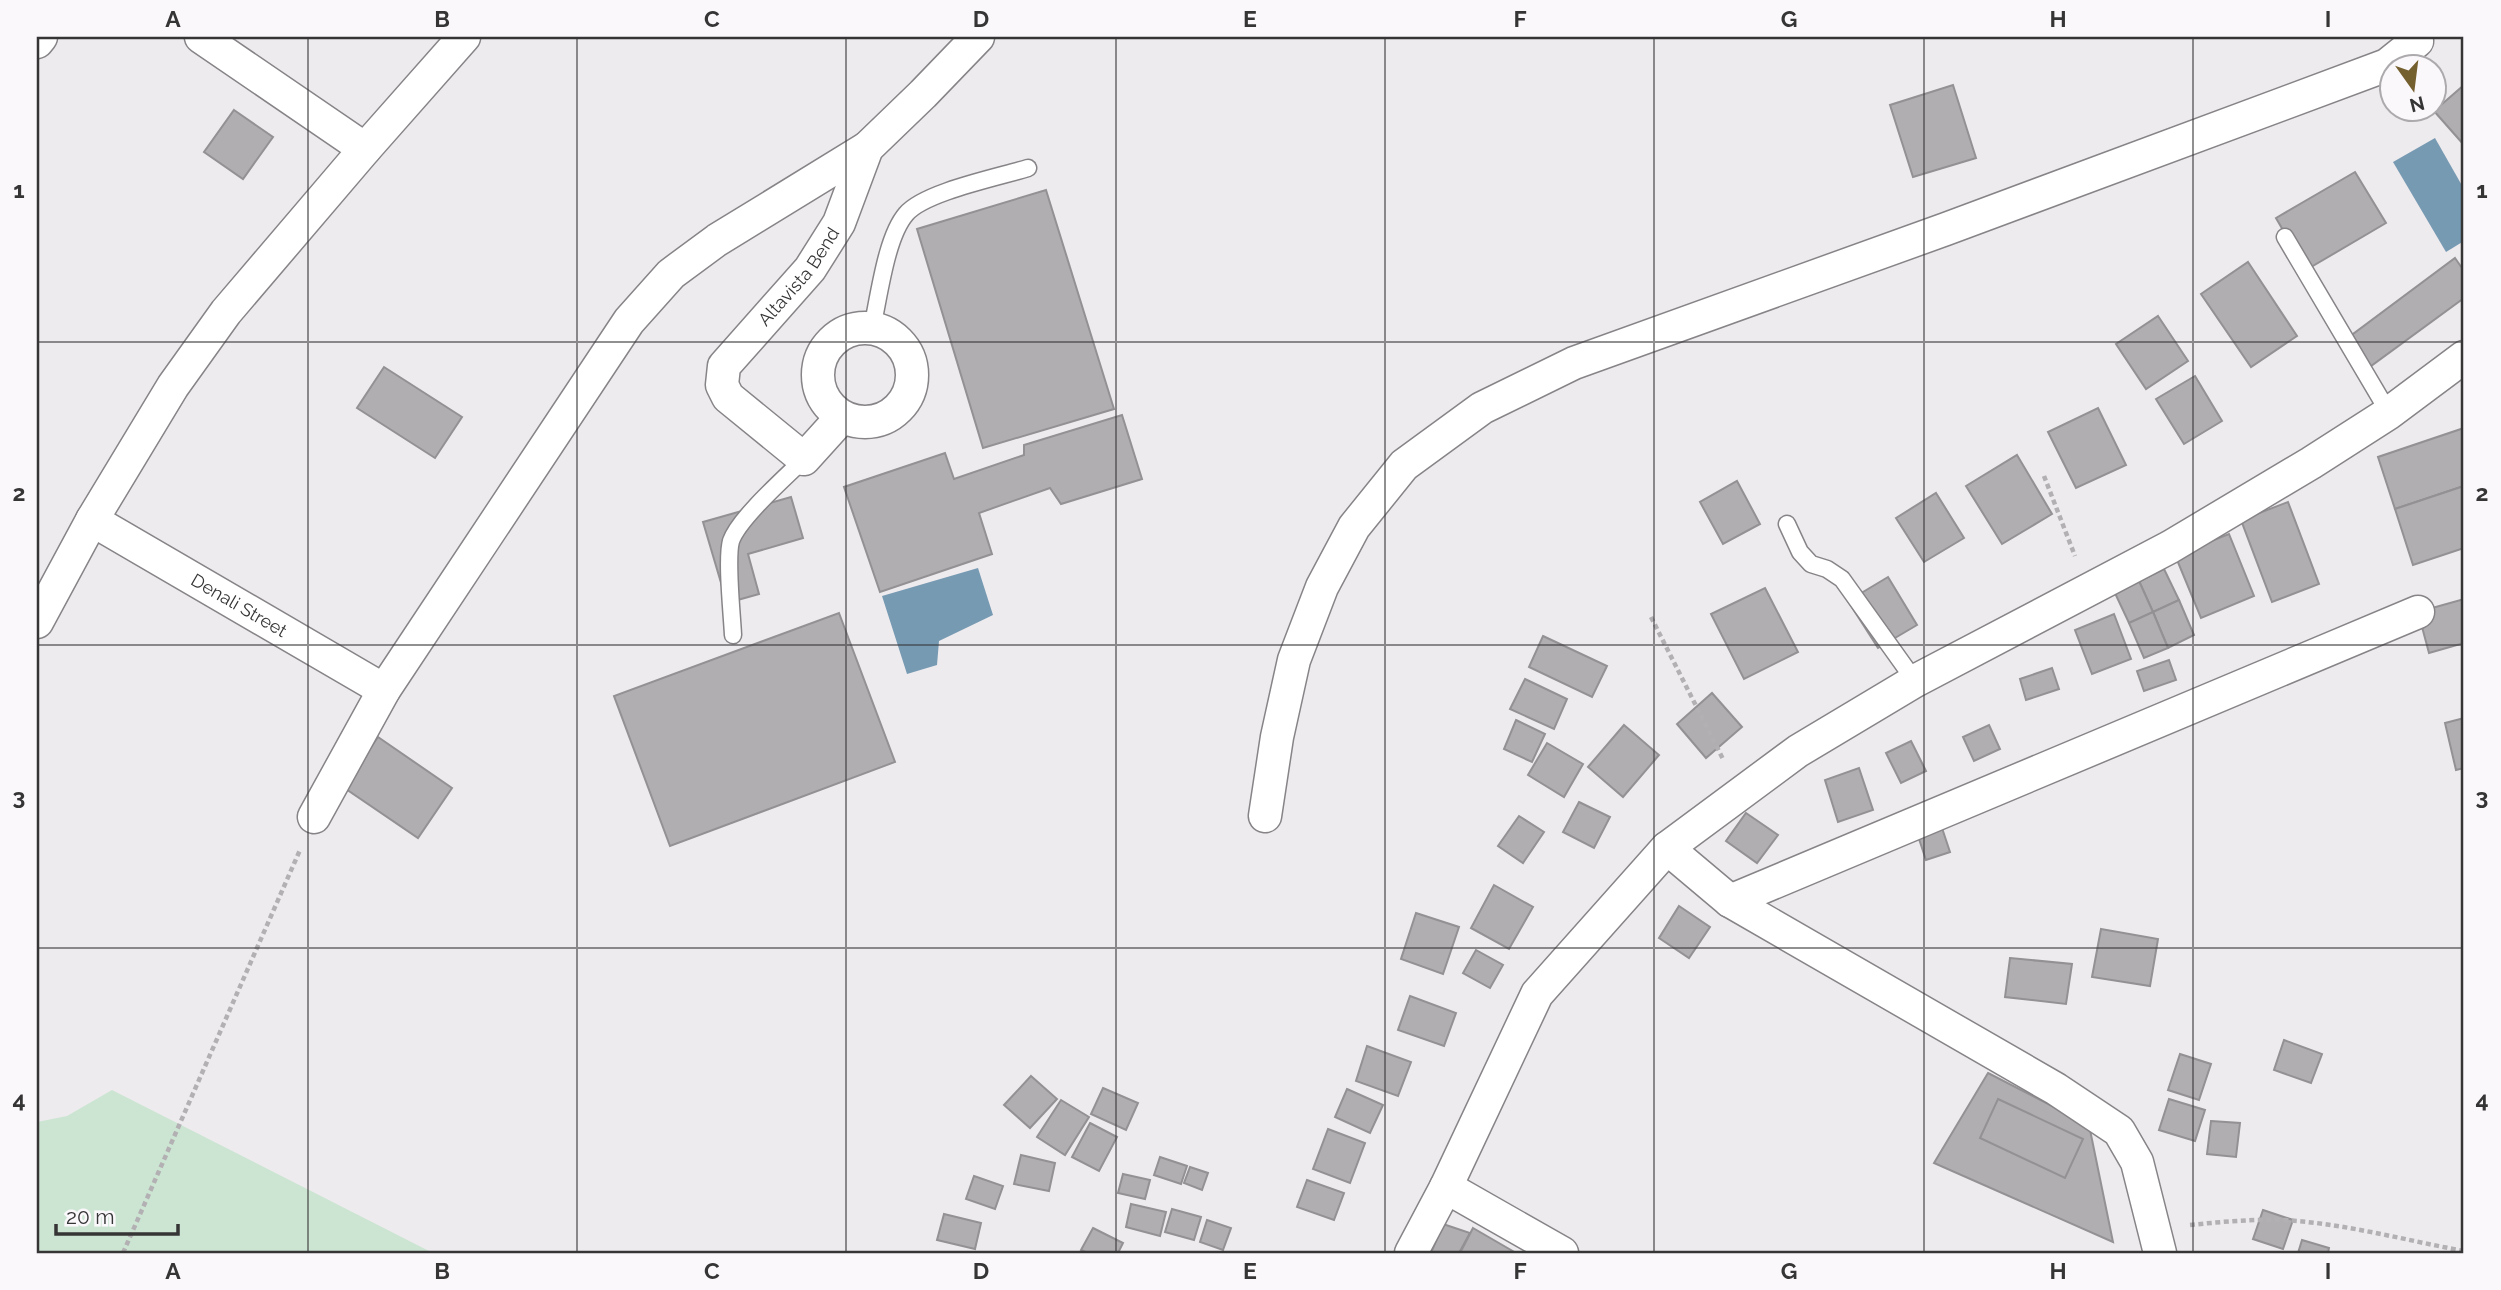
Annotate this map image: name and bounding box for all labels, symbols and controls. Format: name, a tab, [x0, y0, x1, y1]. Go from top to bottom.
text: A	[165, 5, 181, 32]
text: B	[434, 5, 450, 32]
text: C	[704, 5, 720, 32]
text: D	[973, 5, 989, 32]
text: E	[1243, 5, 1257, 32]
text: F	[1513, 5, 1527, 32]
text: G	[1781, 5, 1797, 32]
text: H	[2049, 5, 2067, 32]
text: I	[2325, 5, 2331, 32]
north arrow	[2378, 52, 2448, 122]
text: N	[2407, 92, 2427, 117]
text: 1	[13, 176, 25, 203]
text: 1	[2476, 176, 2488, 203]
street label: Altavista Bend	[754, 223, 843, 330]
text: 2	[13, 479, 25, 506]
text: 2	[2476, 479, 2488, 506]
street label: Denali Street	[188, 569, 291, 641]
text: 3	[13, 783, 25, 810]
text: 3	[2476, 783, 2488, 810]
text: 4	[12, 1086, 26, 1113]
text: 4	[2475, 1086, 2489, 1113]
scale bar	[56, 1192, 178, 1236]
text: 20 m	[66, 1204, 114, 1229]
text: A	[165, 1257, 181, 1284]
text: B	[434, 1257, 450, 1284]
text: C	[704, 1257, 720, 1284]
text: D	[973, 1257, 989, 1284]
text: E	[1243, 1257, 1257, 1284]
text: F	[1513, 1257, 1527, 1284]
text: G	[1781, 1257, 1797, 1284]
text: H	[2049, 1257, 2067, 1284]
text: I	[2325, 1257, 2331, 1284]

